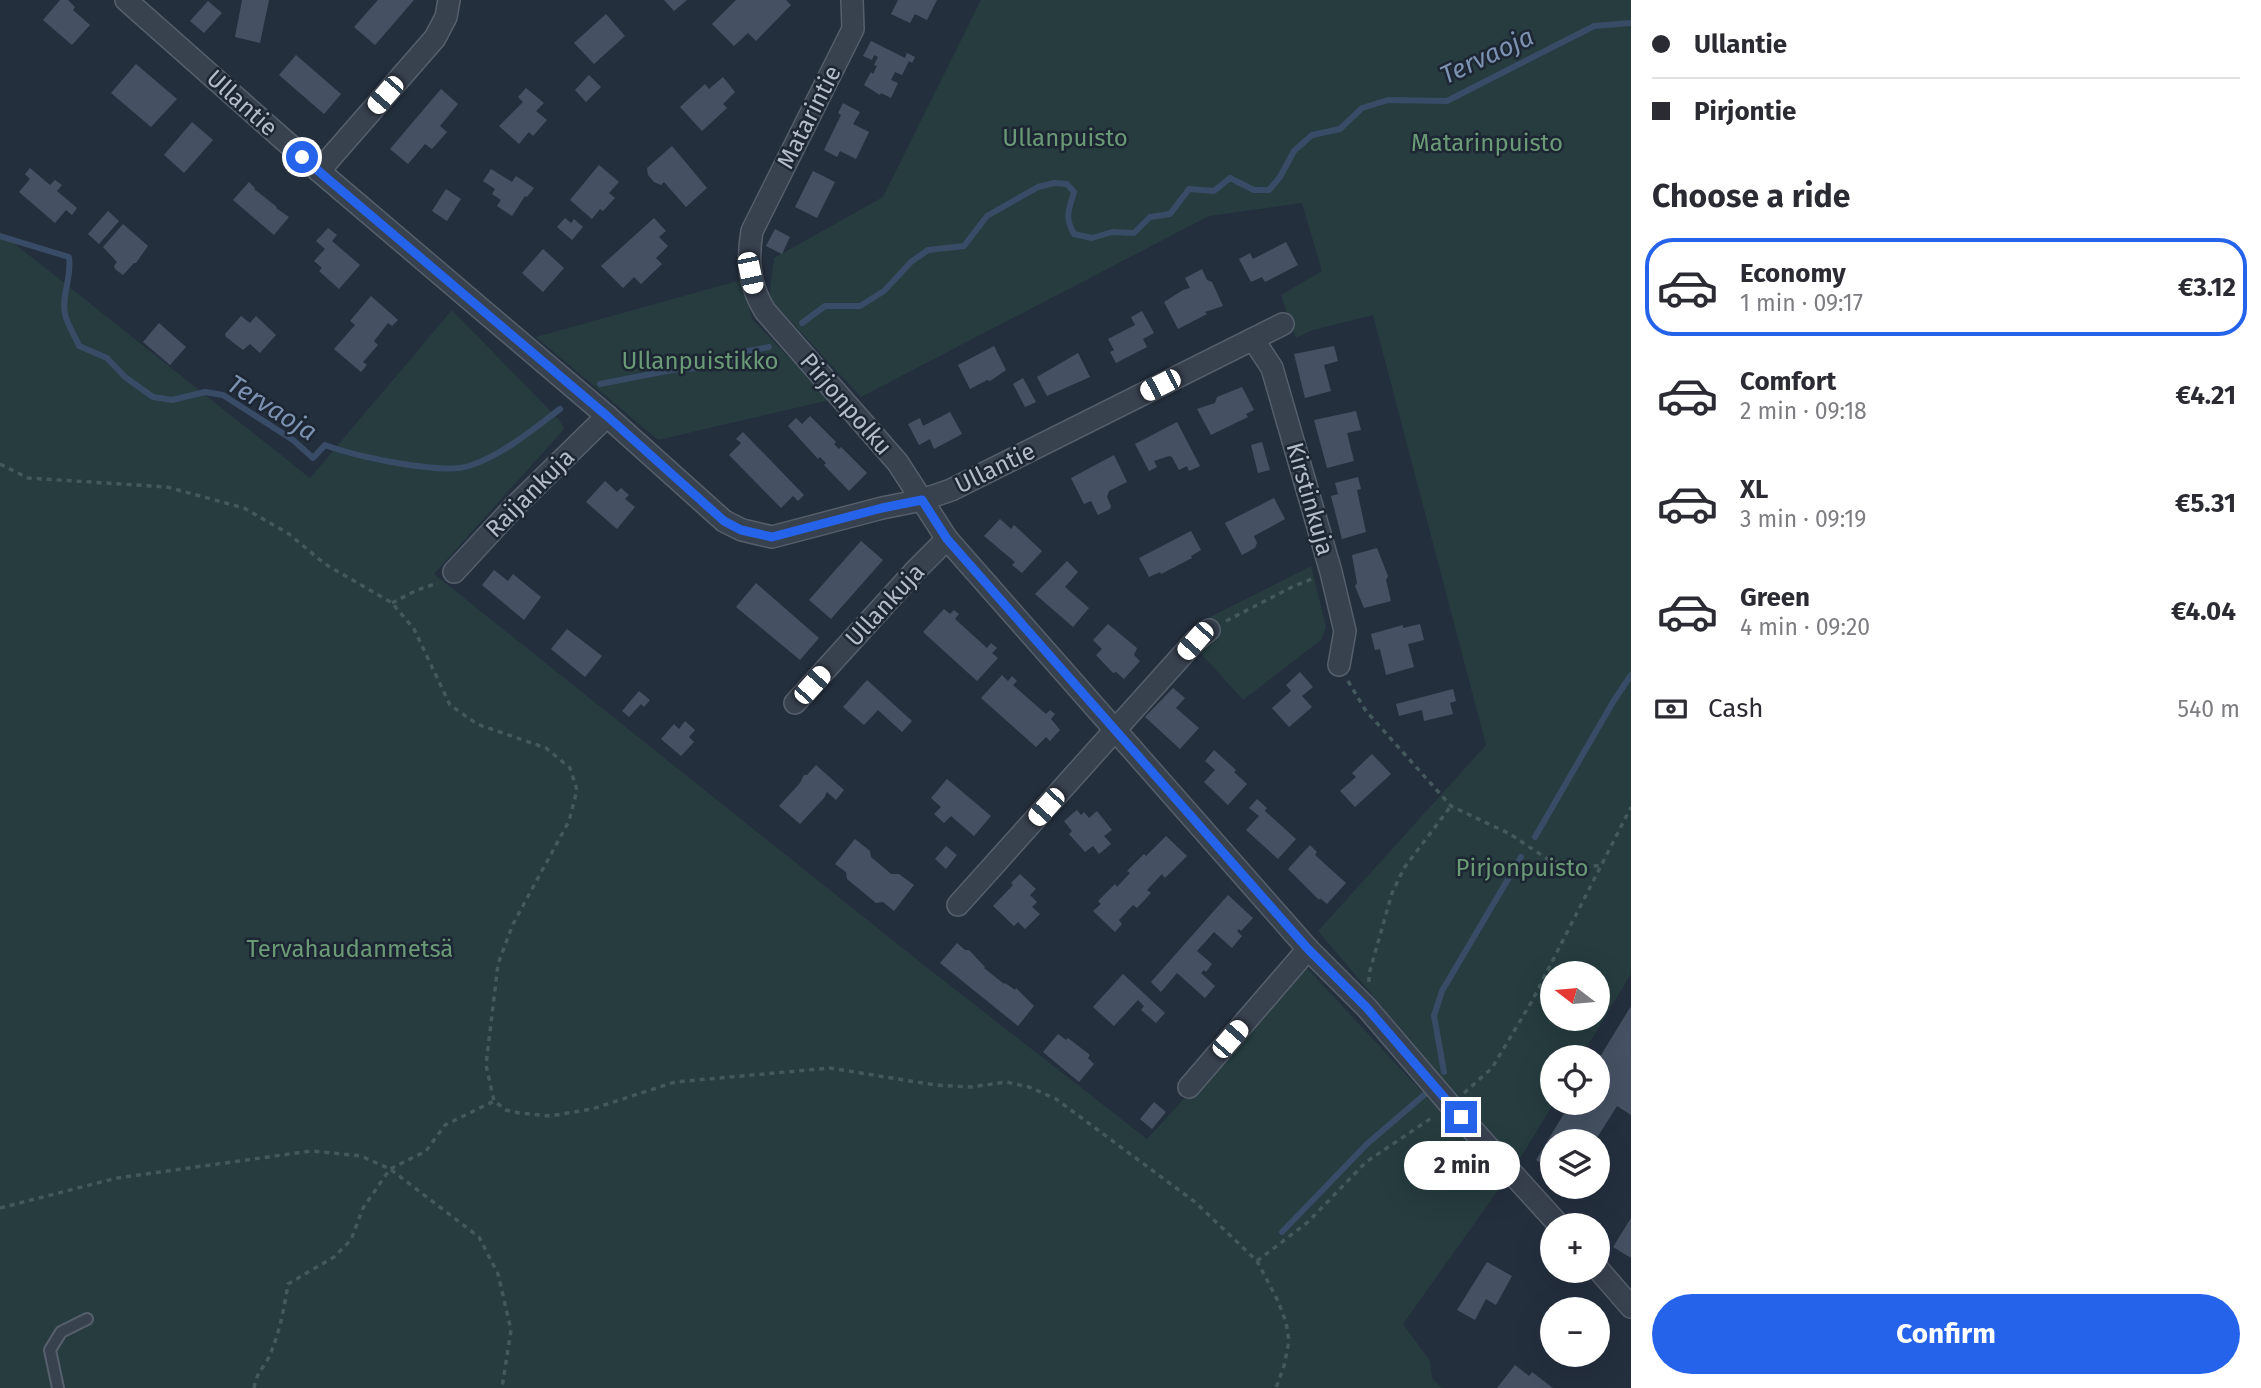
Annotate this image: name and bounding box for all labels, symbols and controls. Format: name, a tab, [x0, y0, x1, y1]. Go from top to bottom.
water label: Tervaoja	[1435, 21, 1539, 91]
text: Ullantie	[1694, 29, 1787, 60]
street label: Matarintie	[771, 61, 847, 173]
street label: Ullantie	[201, 64, 283, 142]
car	[364, 72, 407, 118]
text: Pirjontie	[1694, 96, 1796, 127]
park label: Ullanpuisto	[1002, 124, 1128, 152]
park label: Matarinpuisto	[1411, 129, 1563, 157]
route start	[286, 141, 318, 173]
text: Choose a ride	[1652, 177, 1850, 215]
car	[736, 250, 765, 296]
icon: car	[1656, 256, 1719, 319]
text: Economy	[1740, 258, 1846, 289]
text: €3.12	[2178, 272, 2236, 303]
text: 1 min · 09:17	[1740, 289, 1863, 317]
park label: Ullanpuistikko	[622, 347, 778, 375]
street label: Pirjonpolku	[794, 347, 898, 461]
icon: car	[1656, 364, 1719, 427]
car	[1137, 366, 1184, 404]
text: Comfort	[1740, 366, 1836, 397]
water label: Tervaoja	[222, 368, 322, 448]
text: €4.21	[2176, 380, 2236, 411]
text: 2 min · 09:18	[1740, 397, 1867, 425]
street label: Ullantie	[950, 437, 1040, 499]
street label: Kirstinkuja	[1281, 439, 1339, 559]
street label: Raijankuja	[480, 443, 580, 543]
icon: car	[1656, 472, 1719, 535]
text: XL	[1740, 474, 1768, 505]
text: €5.31	[2175, 488, 2236, 519]
text: 3 min · 09:19	[1740, 505, 1866, 533]
street label: Ullankuja	[840, 558, 930, 652]
icon: car	[1656, 580, 1719, 643]
text: Green	[1740, 582, 1810, 613]
text: €4.04	[2171, 596, 2236, 627]
text: 4 min · 09:20	[1740, 613, 1870, 641]
car	[1174, 618, 1217, 664]
car	[791, 662, 834, 708]
icon: cash	[1652, 690, 1690, 728]
text: Cash	[1708, 693, 1764, 724]
text: 540 m	[2178, 695, 2240, 723]
car	[1025, 784, 1068, 830]
park label: Pirjonpuisto	[1455, 854, 1589, 882]
park label: Tervahaudanmetsä	[247, 935, 453, 963]
north arrow	[1540, 961, 1610, 1031]
map controls	[1540, 961, 1610, 1367]
car	[1209, 1016, 1252, 1062]
button: locate	[1540, 1045, 1610, 1115]
route end	[1445, 1101, 1477, 1133]
button: layers	[1540, 1129, 1610, 1199]
callout: 2 min	[1403, 1142, 1519, 1190]
text: 2 min	[1434, 1151, 1490, 1179]
button: +	[1540, 1213, 1610, 1283]
button: Confirm	[1652, 1294, 2240, 1374]
button: −	[1540, 1297, 1610, 1367]

